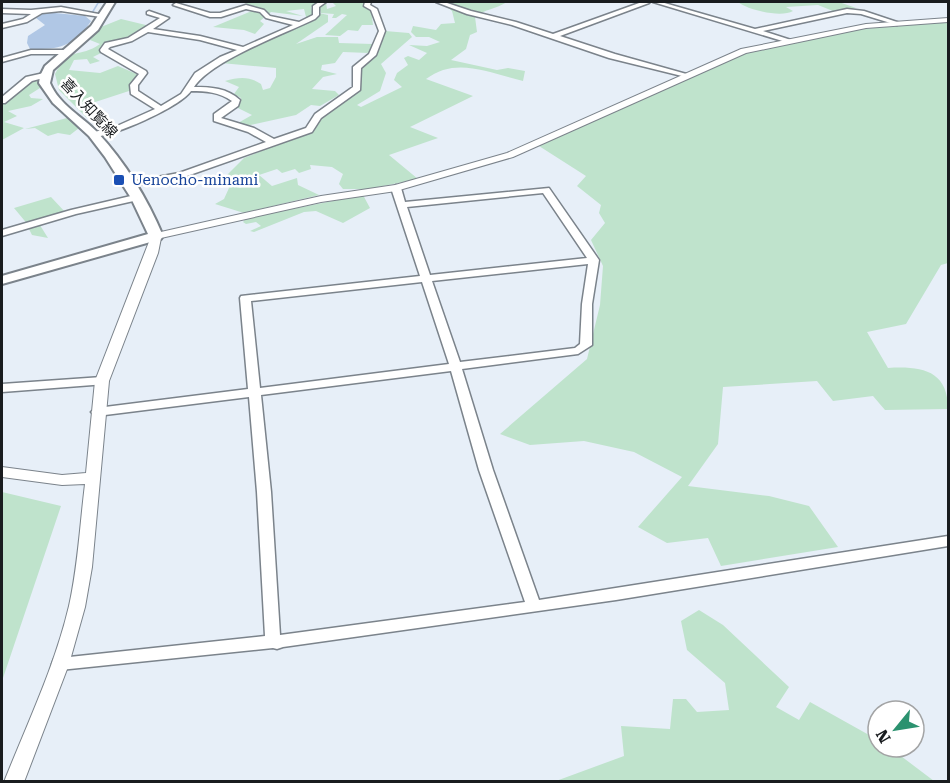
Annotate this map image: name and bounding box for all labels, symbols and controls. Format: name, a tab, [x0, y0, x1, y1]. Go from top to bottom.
street label: 喜入知覧線	[57, 74, 121, 142]
place label: Uenocho-minami	[131, 171, 259, 189]
marker: Uenocho-minami	[112, 173, 126, 187]
north arrow	[866, 699, 926, 759]
text: N	[872, 726, 895, 746]

